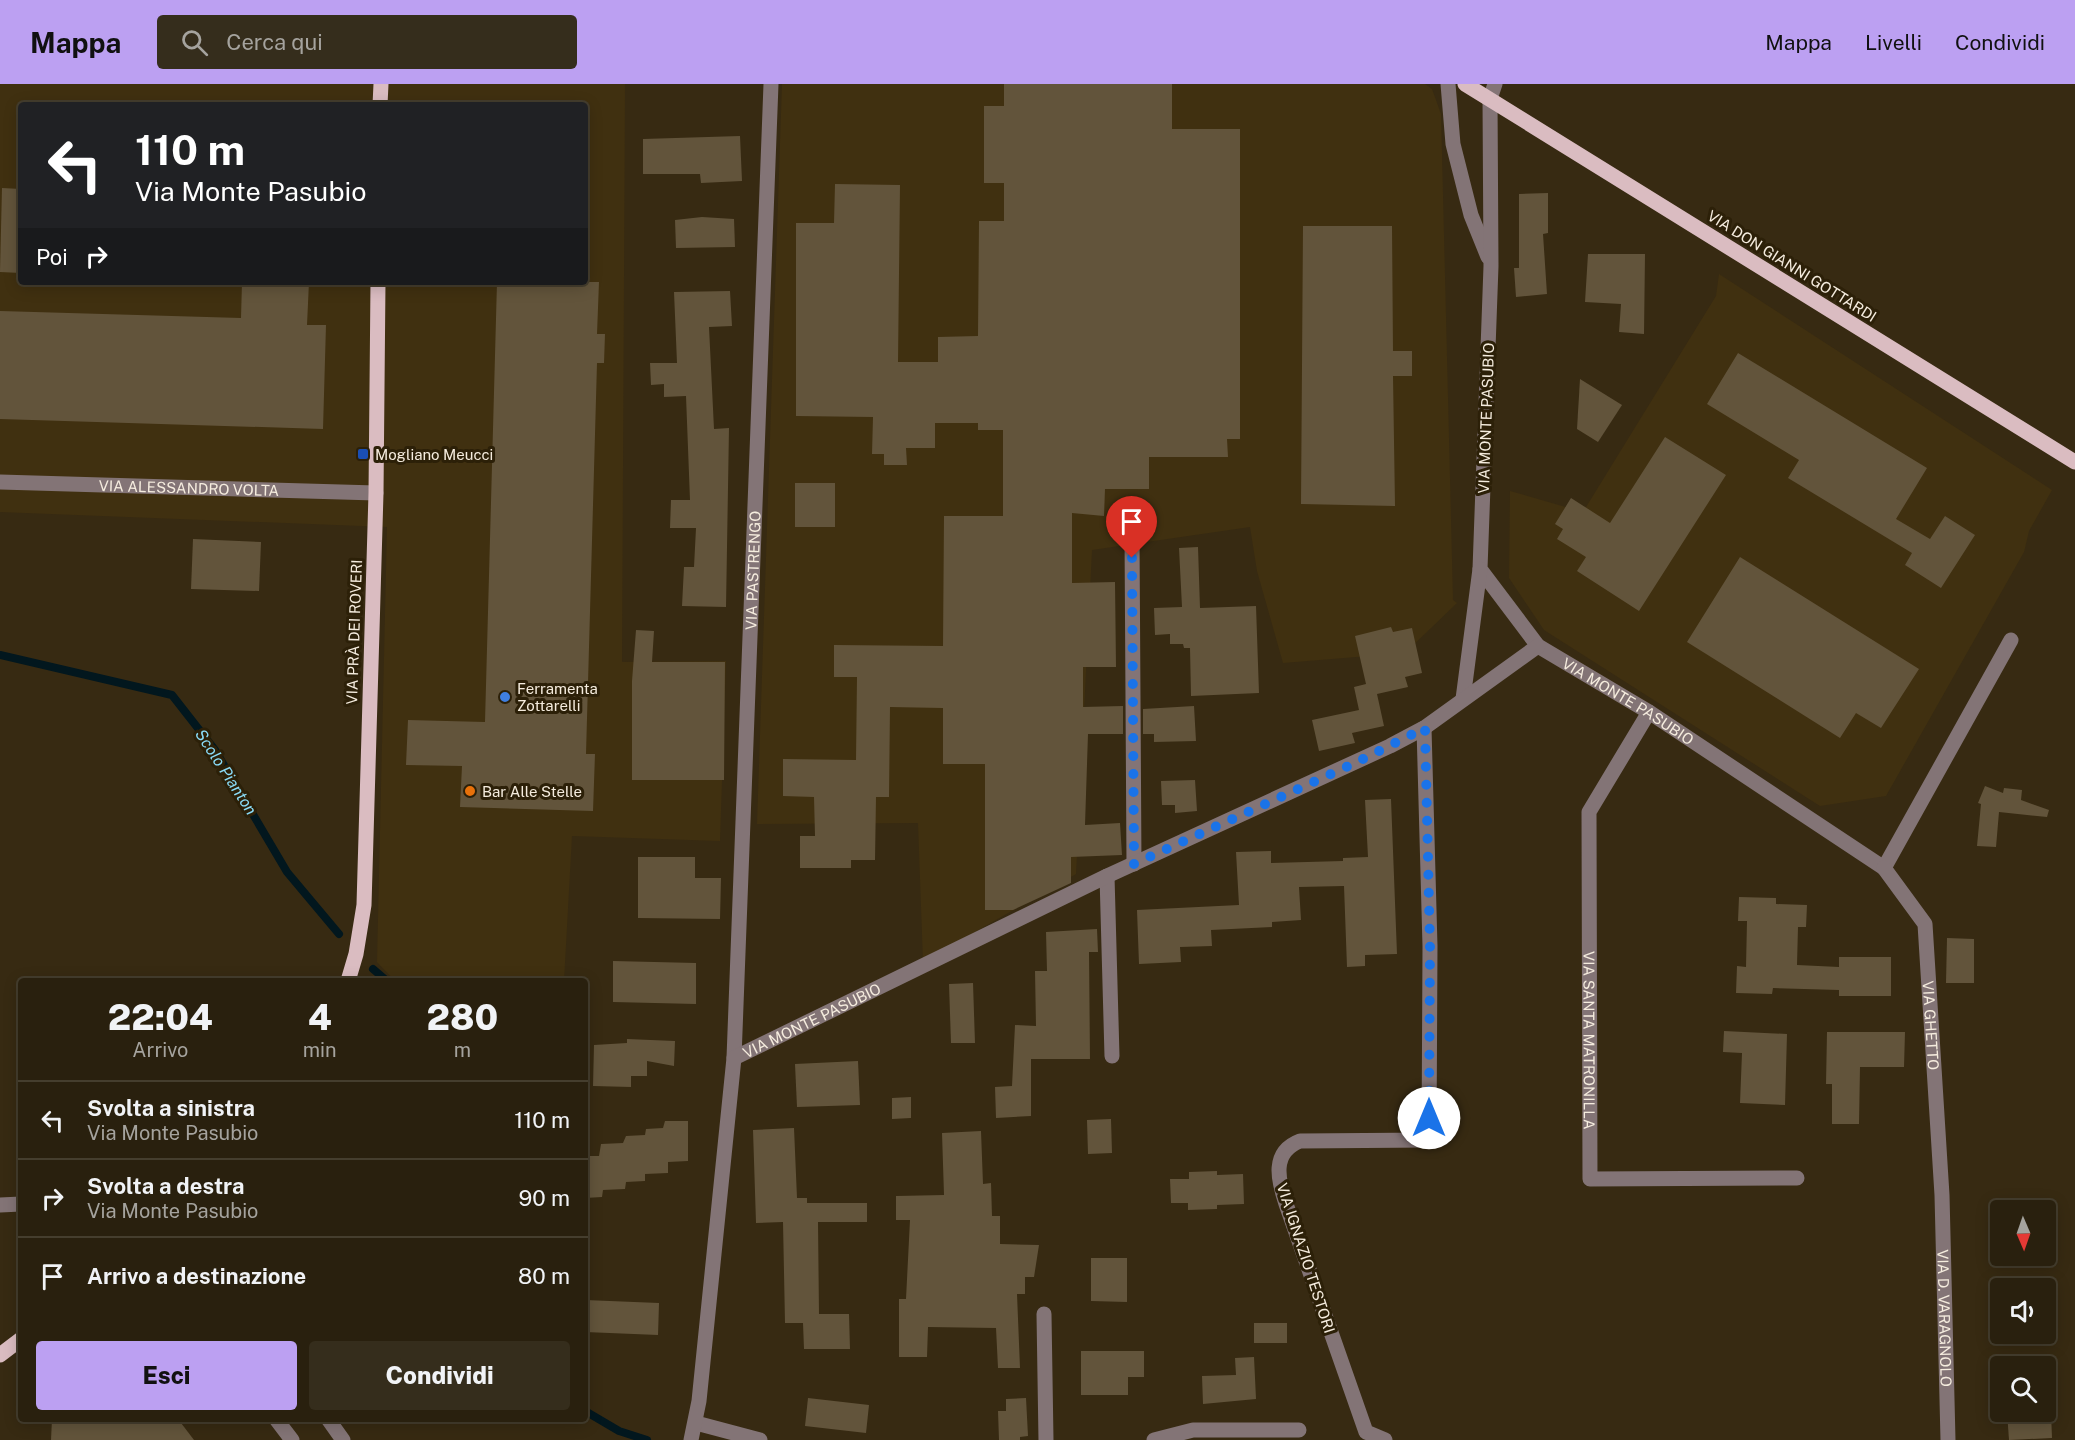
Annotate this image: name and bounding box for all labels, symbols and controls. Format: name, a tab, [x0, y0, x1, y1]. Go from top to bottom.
search box	[157, 15, 577, 69]
text: Mappa	[30, 26, 121, 59]
icon: search	[178, 26, 211, 59]
text: Cerca qui	[226, 29, 323, 55]
text: Mappa	[1765, 30, 1832, 55]
text: Livelli	[1865, 30, 1922, 55]
text: Condividi	[1955, 30, 2045, 55]
text: 110 m	[135, 125, 245, 174]
icon: left	[36, 126, 114, 204]
text: Via Monte Pasubio	[135, 175, 366, 207]
street label: VIA DON GIANNI GOTTARDI	[1704, 207, 1880, 325]
icon: right	[80, 240, 113, 273]
text: Poi	[36, 244, 68, 270]
street label: VIA MONTE PASUBIO	[1475, 342, 1497, 494]
place label: Mogliano Meucci	[375, 446, 493, 463]
marker: Mogliano Meucci	[356, 447, 370, 461]
street label: VIA ALESSANDRO VOLTA	[99, 476, 280, 499]
pin	[1106, 496, 1157, 558]
icon: arrive	[1115, 505, 1148, 538]
street label: VIA PASTRENGO	[742, 510, 763, 630]
street label: VIA PRÀ DEI ROVERI	[343, 559, 365, 705]
street label: VIA MONTE PASUBIO	[1559, 654, 1697, 748]
place label: Ferramenta Zottarelli	[517, 680, 598, 714]
marker: Ferramenta Zottarelli	[498, 690, 512, 704]
water label: Scolo Pianton	[191, 725, 261, 819]
place label: Bar Alle Stelle	[482, 783, 582, 800]
marker: Bar Alle Stelle	[463, 784, 477, 798]
street label: VIA SANTA MATRONILLA	[1581, 951, 1598, 1130]
street label: VIA MONTE PASUBIO	[740, 979, 883, 1061]
street label: VIA GHETTO	[1920, 980, 1943, 1071]
text: 22:04	[108, 996, 213, 1038]
text: 4	[308, 996, 332, 1038]
text: 280	[426, 996, 498, 1038]
text: Arrivo	[132, 1038, 188, 1062]
text: min	[303, 1038, 337, 1062]
text: m	[454, 1038, 471, 1062]
position arrow	[1397, 1086, 1461, 1150]
text: Svolta a sinistra	[87, 1095, 255, 1121]
icon: left	[36, 1104, 69, 1137]
text: 110 m	[514, 1107, 570, 1133]
text: Via Monte Pasubio	[87, 1121, 258, 1145]
text: Svolta a destra	[87, 1173, 244, 1199]
street label: VIA IGNAZIO TESTORI	[1274, 1181, 1338, 1335]
icon: right	[36, 1182, 69, 1215]
text: 90 m	[519, 1185, 570, 1211]
text: Via Monte Pasubio	[87, 1199, 258, 1223]
north arrow	[1990, 1200, 2056, 1266]
map controls	[1990, 1200, 2056, 1422]
street label: VIA D. VARAGNOLO	[1935, 1249, 1955, 1387]
icon: arrive	[36, 1260, 69, 1293]
text: Arrivo a destinazione	[87, 1263, 306, 1289]
text: 80 m	[518, 1263, 570, 1289]
button: sound	[1990, 1278, 2056, 1344]
button: Esci	[36, 1341, 297, 1410]
button: Condividi	[309, 1341, 570, 1410]
button: search	[1990, 1356, 2056, 1422]

